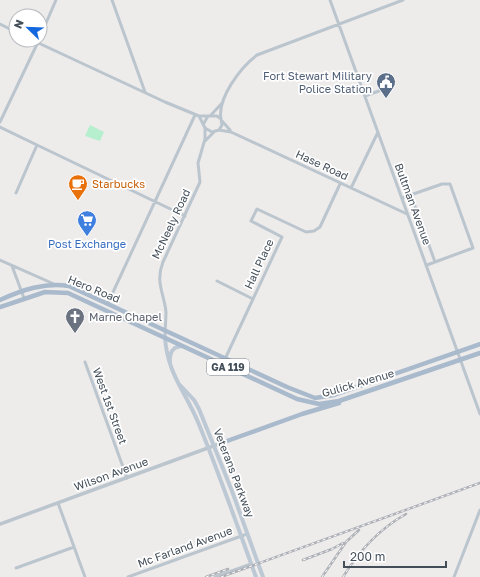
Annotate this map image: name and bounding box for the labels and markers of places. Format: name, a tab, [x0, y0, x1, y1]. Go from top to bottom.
place label: Fort Stewart Military Police Station	[263, 69, 372, 95]
public building icon: Fort Stewart Military Police Station	[375, 71, 397, 99]
cafe icon: Starbucks	[67, 173, 89, 201]
place label: Starbucks	[92, 177, 145, 190]
supermarket icon: Post Exchange	[76, 209, 98, 237]
place label: Post Exchange	[48, 237, 126, 250]
church icon: Marne Chapel	[64, 306, 86, 334]
place label: Marne Chapel	[89, 310, 162, 323]

